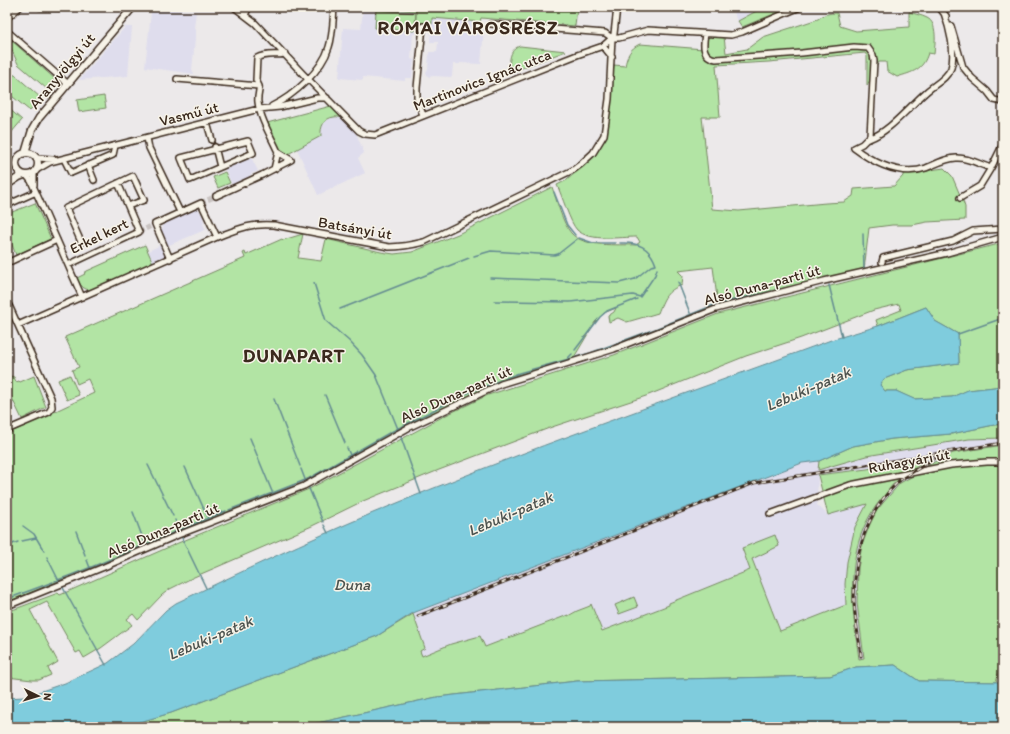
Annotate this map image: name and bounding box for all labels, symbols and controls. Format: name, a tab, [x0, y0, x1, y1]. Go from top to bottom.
district label: RÓMAI VÁROSRÉSZ	[378, 16, 558, 39]
street label: Aranyvölgyi út	[25, 29, 99, 112]
street label: Martinovics Ignác utca	[410, 45, 554, 115]
street label: Vasmű út	[158, 98, 221, 130]
street label: Batsányi út	[317, 213, 393, 243]
street label: Erkel kert	[67, 214, 131, 258]
street label: Alsó Duna-parti út	[702, 261, 823, 309]
district label: DUNAPART	[243, 344, 345, 367]
street label: Alsó Duna-parti út	[398, 361, 515, 427]
water label: Lebuki-patak	[763, 362, 854, 415]
street label: Ruhagyári út	[867, 445, 952, 477]
water label: Lebuki-patak	[465, 487, 556, 540]
street label: Alsó Duna-parti út	[104, 498, 222, 562]
water label: Duna	[334, 575, 371, 594]
water label: Lebuki-patak	[165, 611, 256, 664]
north arrow	[18, 676, 58, 716]
text: N	[41, 693, 54, 701]

